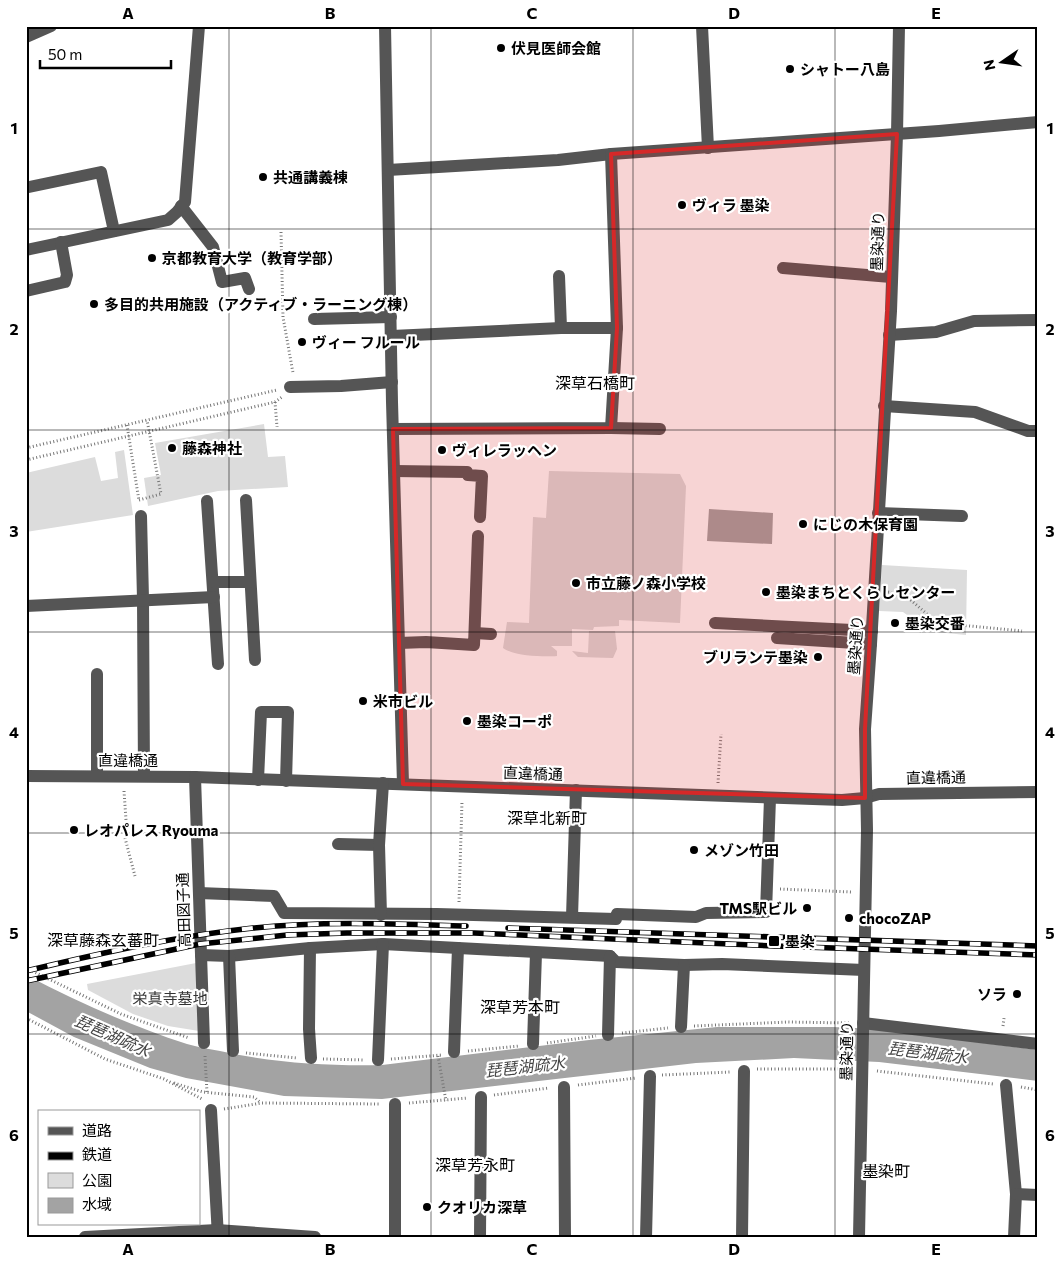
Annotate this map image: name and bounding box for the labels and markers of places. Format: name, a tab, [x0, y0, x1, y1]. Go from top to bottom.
place label: 伏見医師会館	[511, 39, 601, 57]
marker: 伏見医師会館	[495, 42, 507, 54]
place label: シャトー八島	[800, 60, 890, 78]
marker: シャトー八島	[784, 63, 796, 75]
place label: 共通講義棟	[273, 168, 348, 186]
marker: 共通講義棟	[257, 171, 269, 183]
place label: ヴィラ 墨染	[692, 196, 770, 214]
marker: ヴィラ 墨染	[676, 199, 688, 211]
place label: 京都教育大学（教育学部）	[162, 249, 342, 267]
marker: 京都教育大学（教育学部）	[146, 252, 158, 264]
place label: 多目的共用施設（アクティブ・ラーニング棟）	[104, 295, 417, 313]
marker: 多目的共用施設（アクティブ・ラーニング棟）	[88, 298, 100, 310]
place label: ヴィー フルール	[312, 333, 420, 351]
marker: ヴィー フルール	[296, 336, 308, 348]
place label: 藤森神社	[182, 439, 242, 457]
place label: ヴィレラッヘン	[452, 441, 557, 459]
marker: 藤森神社	[166, 442, 178, 454]
marker: ヴィレラッヘン	[436, 444, 448, 456]
place label: にじの木保育園	[813, 515, 918, 533]
marker: にじの木保育園	[797, 518, 809, 530]
place label: 市立藤ノ森小学校	[586, 574, 706, 592]
marker: 市立藤ノ森小学校	[570, 577, 582, 589]
place label: 墨染まちとくらしセンター	[776, 583, 956, 601]
marker: 墨染まちとくらしセンター	[760, 586, 772, 598]
place label: 墨染交番	[905, 614, 965, 632]
marker: 墨染交番	[889, 617, 901, 629]
place label: ブリランテ墨染	[703, 648, 808, 666]
marker: ブリランテ墨染	[812, 651, 824, 663]
place label: 米市ビル	[373, 692, 433, 710]
marker: 米市ビル	[357, 695, 369, 707]
place label: 墨染コーポ	[477, 712, 552, 730]
marker: 墨染コーポ	[461, 715, 473, 727]
place label: レオパレス Ryouma	[84, 821, 218, 839]
marker: レオパレス Ryouma	[68, 824, 80, 836]
place label: メゾン竹田	[704, 841, 779, 859]
marker: メゾン竹田	[688, 844, 700, 856]
place label: TMS駅ビル	[719, 899, 797, 917]
marker: TMS駅ビル	[801, 902, 813, 914]
place label: chocoZAP	[859, 909, 931, 927]
marker: chocoZAP	[843, 912, 855, 924]
place label: 墨染	[785, 932, 815, 950]
marker: 墨染	[767, 934, 781, 948]
place label: ソラ	[977, 985, 1007, 1003]
marker: ソラ	[1011, 988, 1023, 1000]
place label: クオリカ深草	[437, 1198, 527, 1216]
marker: クオリカ深草	[421, 1201, 433, 1213]

